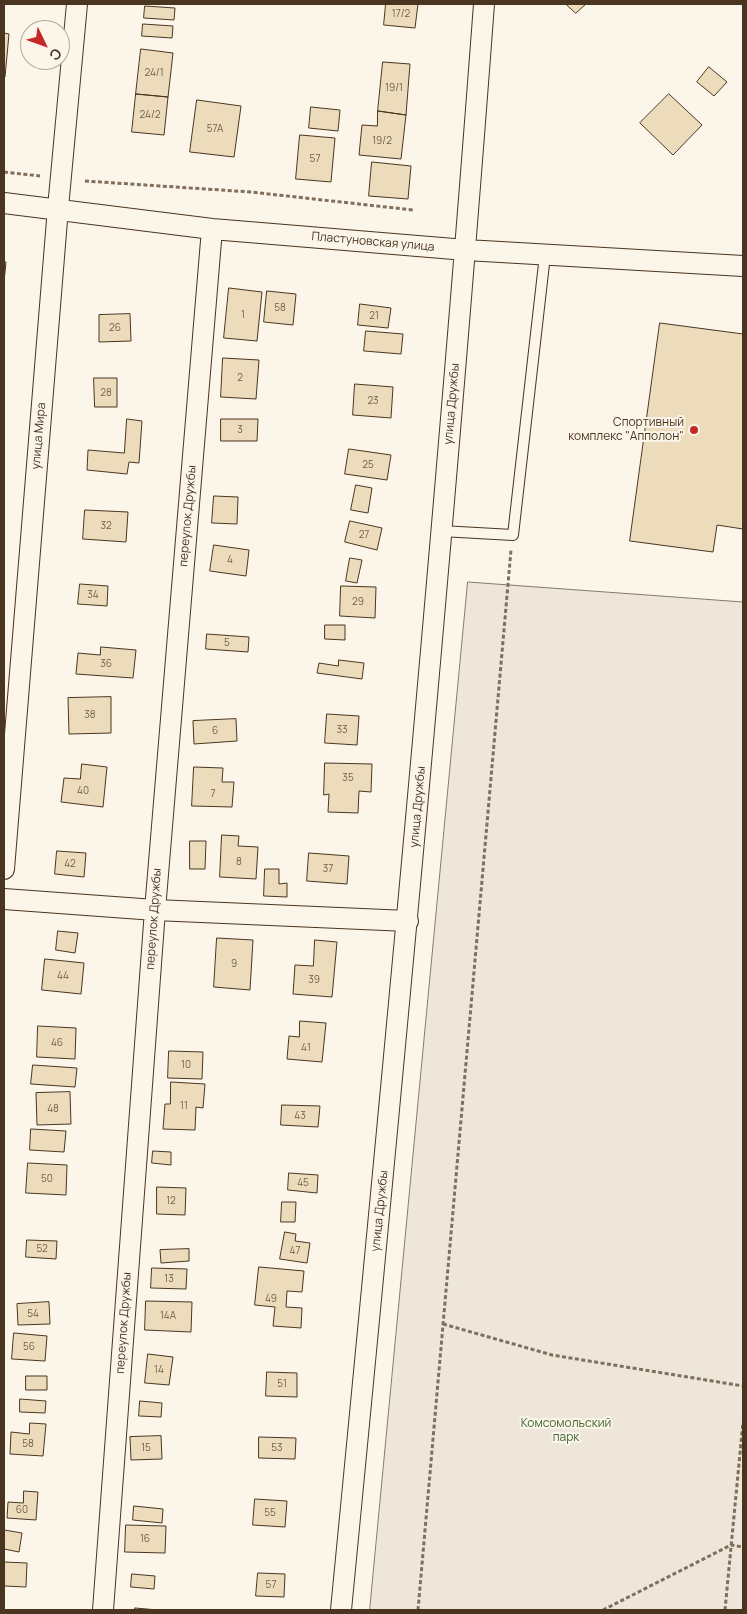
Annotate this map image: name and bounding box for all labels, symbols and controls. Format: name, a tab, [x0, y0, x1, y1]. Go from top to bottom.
house number: 17/2	[392, 8, 410, 20]
north arrow	[20, 20, 70, 70]
text: С	[45, 45, 66, 65]
house number: 24/1	[144, 67, 164, 79]
house number: 19/1	[385, 82, 403, 94]
house number: 24/2	[140, 109, 160, 121]
house number: 57А	[207, 123, 223, 135]
house number: 19/2	[372, 135, 392, 147]
house number: 57	[310, 153, 320, 165]
street label: Пластуновская улица	[311, 229, 435, 255]
house number: 58	[274, 302, 286, 314]
house number: 1	[241, 309, 245, 321]
house number: 21	[369, 310, 379, 322]
house number: 26	[109, 322, 121, 334]
street label: улица Дружбы	[441, 363, 463, 445]
house number: 2	[237, 372, 243, 384]
house number: 28	[100, 387, 112, 399]
house number: 23	[367, 395, 379, 407]
street label: улица Мира	[29, 402, 49, 470]
place label: Спортивный комплекс "Апполон"	[568, 416, 684, 444]
house number: 3	[237, 424, 243, 436]
marker: Спортивный комплекс "Апполон"	[688, 424, 700, 436]
house number: 25	[362, 459, 374, 471]
street label: переулок Дружбы	[176, 465, 200, 567]
house number: 32	[100, 520, 112, 532]
house number: 27	[359, 529, 369, 541]
house number: 4	[227, 554, 233, 566]
house number: 34	[87, 589, 99, 601]
house number: 29	[352, 596, 364, 608]
house number: 5	[224, 637, 230, 649]
house number: 36	[100, 658, 112, 670]
house number: 38	[84, 709, 96, 721]
house number: 33	[336, 724, 348, 736]
house number: 6	[212, 725, 218, 737]
street label: улица Дружбы	[407, 766, 429, 848]
house number: 35	[342, 772, 354, 784]
house number: 40	[77, 785, 89, 797]
house number: 7	[210, 788, 216, 800]
house number: 8	[236, 856, 242, 868]
house number: 42	[64, 858, 76, 870]
house number: 37	[323, 863, 333, 875]
street label: переулок Дружбы	[143, 868, 165, 970]
house number: 9	[231, 958, 237, 970]
house number: 44	[57, 970, 69, 982]
house number: 39	[308, 974, 320, 986]
house number: 46	[51, 1037, 63, 1049]
house number: 41	[301, 1042, 311, 1054]
house number: 10	[181, 1059, 191, 1071]
house number: 11	[180, 1100, 188, 1112]
house number: 48	[47, 1103, 59, 1115]
house number: 43	[294, 1110, 306, 1122]
street label: улица Дружбы	[369, 1170, 391, 1252]
house number: 50	[41, 1173, 53, 1185]
house number: 45	[297, 1177, 309, 1189]
house number: 12	[166, 1195, 176, 1207]
house number: 52	[36, 1243, 48, 1255]
house number: 47	[290, 1245, 300, 1257]
street label: переулок Дружбы	[113, 1272, 135, 1374]
house number: 13	[164, 1273, 174, 1285]
house number: 49	[265, 1293, 277, 1305]
house number: 54	[27, 1308, 39, 1320]
house number: 14А	[160, 1310, 176, 1322]
house number: 56	[23, 1341, 35, 1353]
house number: 14	[154, 1364, 164, 1376]
house number: 51	[277, 1378, 287, 1390]
park label: Комсомольский парк	[521, 1417, 611, 1445]
house number: 58	[22, 1438, 34, 1450]
house number: 15	[141, 1442, 151, 1454]
house number: 53	[271, 1442, 283, 1454]
house number: 60	[16, 1504, 28, 1516]
house number: 55	[264, 1507, 276, 1519]
house number: 16	[140, 1533, 150, 1545]
house number: 57	[266, 1579, 276, 1591]

